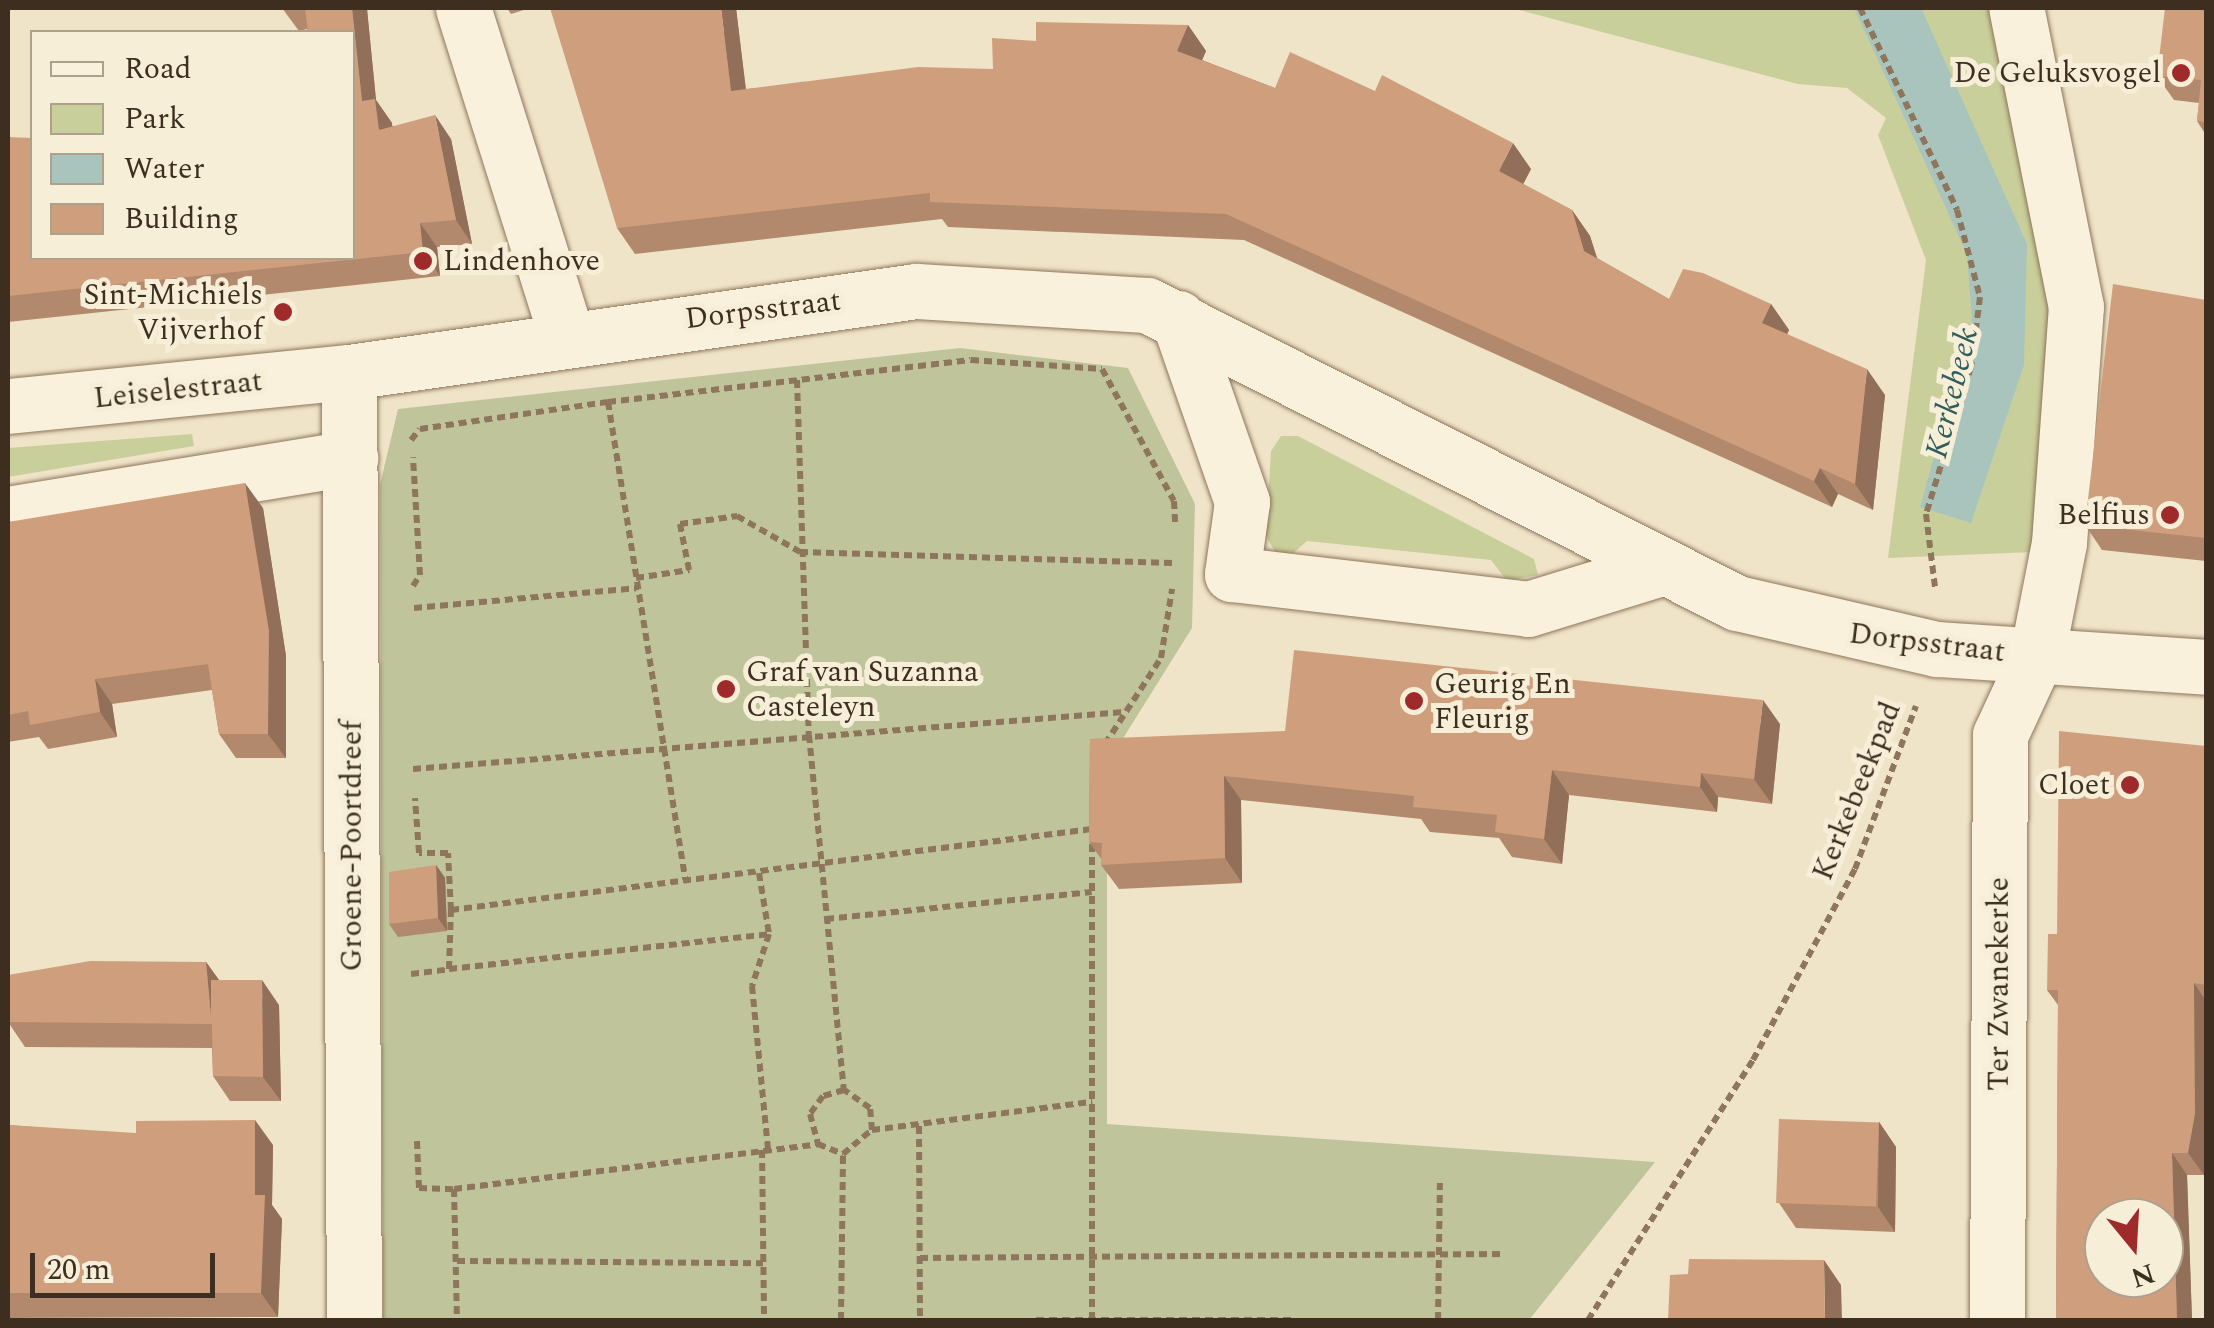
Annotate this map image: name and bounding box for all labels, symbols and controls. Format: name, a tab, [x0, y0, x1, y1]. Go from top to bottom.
legend	[30, 30, 355, 260]
text: Road	[124, 46, 192, 92]
place label: De Geluksvogel	[1953, 55, 2161, 91]
marker: De Geluksvogel	[2170, 62, 2192, 84]
text: Park	[124, 96, 186, 142]
text: Water	[124, 146, 205, 192]
text: Building	[124, 196, 239, 242]
place label: Lindenhove	[443, 243, 600, 279]
marker: Lindenhove	[412, 250, 434, 272]
place label: Sint-Michiels Vijverhof	[83, 277, 263, 348]
street label: Dorpsstraat	[683, 283, 843, 337]
marker: Sint-Michiels Vijverhof	[272, 301, 294, 323]
water label: Kerkebeek	[1918, 324, 1988, 462]
street label: Leiselestraat	[92, 363, 264, 417]
place label: Belfius	[2057, 497, 2150, 533]
marker: Belfius	[2159, 504, 2181, 526]
street label: Dorpsstraat	[1847, 616, 2007, 670]
place label: Graf van Suzanna Casteleyn	[746, 654, 979, 724]
place label: Geurig En Fleurig	[1434, 666, 1571, 736]
marker: Graf van Suzanna Casteleyn	[715, 678, 737, 700]
marker: Geurig En Fleurig	[1403, 690, 1425, 712]
street label: Kerkebeekpad	[1805, 696, 1909, 886]
street label: Groene-Poortdreef	[334, 721, 370, 971]
place label: Cloet	[2038, 767, 2110, 803]
marker: Cloet	[2119, 774, 2141, 796]
street label: Ter Zwanekerke	[1981, 877, 2017, 1091]
north arrow	[2084, 1198, 2184, 1298]
scale bar	[35, 1233, 220, 1295]
text: 20 m	[47, 1247, 110, 1293]
text: N	[2125, 1251, 2160, 1299]

